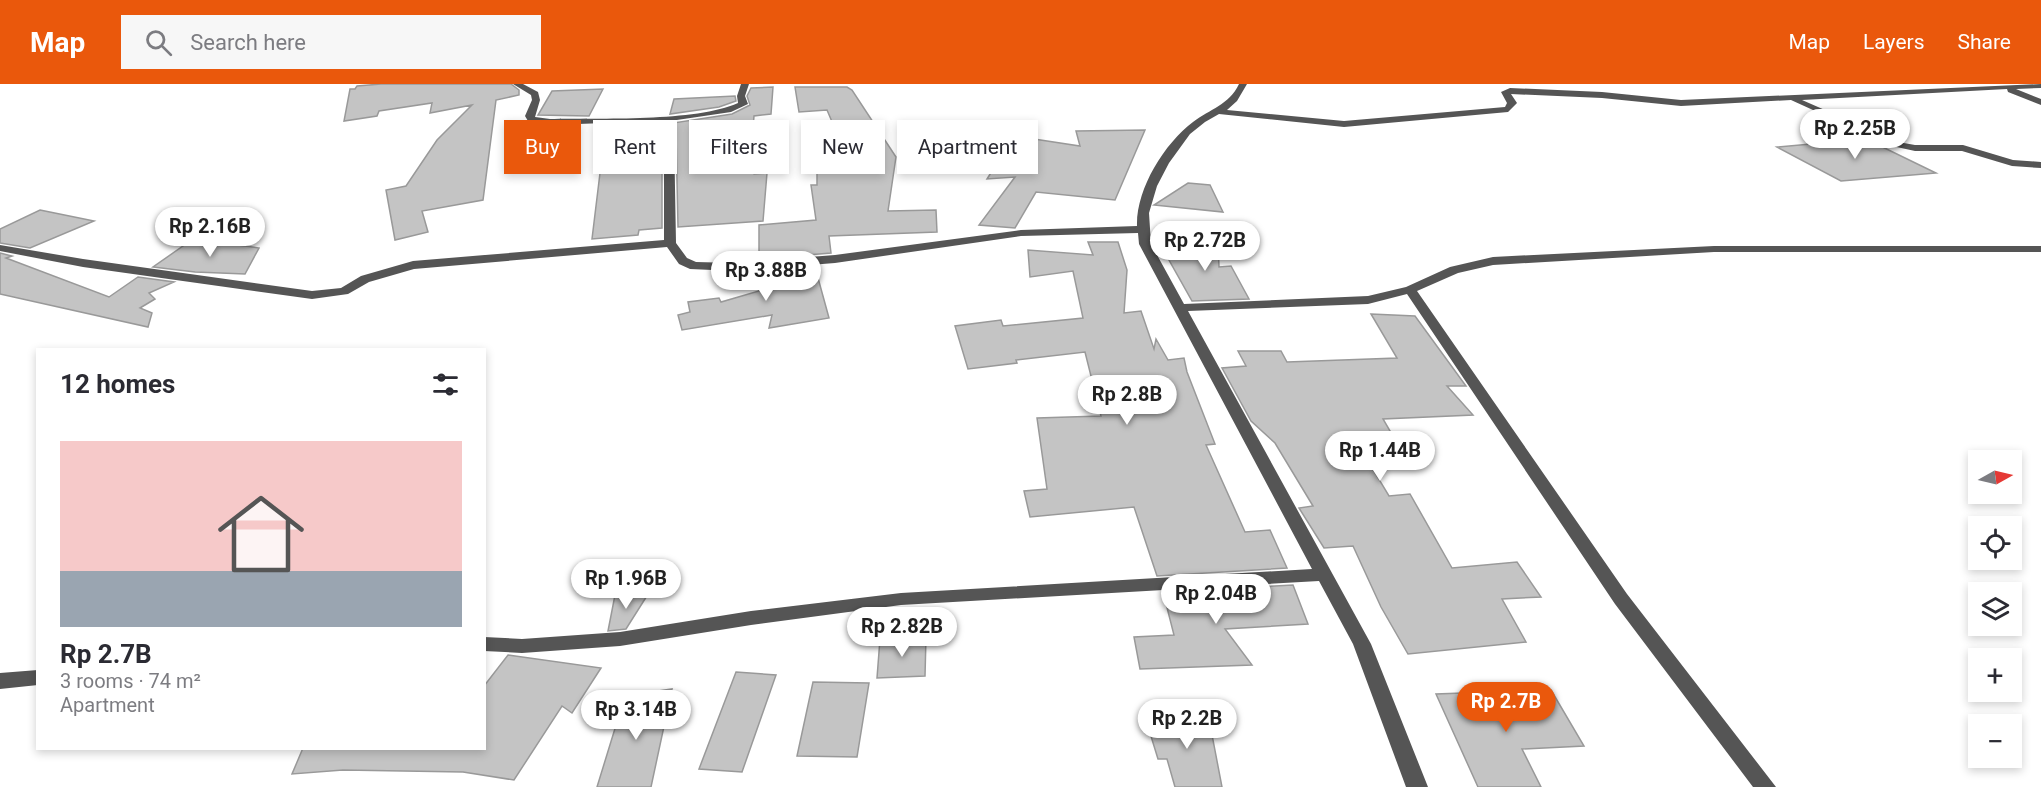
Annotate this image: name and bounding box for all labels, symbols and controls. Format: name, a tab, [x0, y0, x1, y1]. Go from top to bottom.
search box	[121, 15, 541, 69]
text: Map	[30, 26, 85, 59]
icon: search	[142, 26, 175, 59]
text: Search here	[190, 30, 306, 55]
text: Map	[1788, 30, 1830, 54]
text: Layers	[1863, 30, 1924, 54]
text: Share	[1957, 30, 2011, 54]
pin: Rp 2.25B	[1793, 109, 1917, 160]
text: Rp 2.25B	[1814, 116, 1896, 140]
chip: Buy	[504, 120, 581, 174]
chip: Rent	[593, 120, 677, 174]
chip: Filters	[689, 120, 789, 174]
chip: New	[801, 120, 885, 174]
chip: Apartment	[897, 120, 1038, 174]
pin: Rp 2.16B	[148, 207, 272, 258]
text: Rp 2.16B	[169, 214, 251, 238]
pin: Rp 2.72B	[1143, 221, 1267, 272]
text: Rp 2.72B	[1164, 228, 1246, 252]
pin: Rp 3.88B	[704, 251, 828, 302]
text: Rp 3.88B	[725, 258, 807, 282]
icon: filters	[429, 368, 462, 401]
text: 12 homes	[60, 369, 175, 399]
pin: Rp 2.8B	[1072, 375, 1182, 426]
text: Rp 2.8B	[1092, 382, 1162, 406]
pin: Rp 1.44B	[1318, 431, 1442, 482]
text: Rp 1.44B	[1339, 438, 1421, 462]
north arrow	[1968, 450, 2022, 504]
map controls	[1968, 450, 2022, 768]
icon: home	[207, 480, 315, 588]
button: locate	[1968, 516, 2022, 570]
pin: Rp 1.96B	[564, 559, 688, 610]
text: Rp 1.96B	[585, 566, 667, 590]
pin: Rp 2.04B	[1154, 574, 1278, 625]
text: Rp 2.04B	[1175, 581, 1257, 605]
button: layers	[1968, 582, 2022, 636]
pin: Rp 2.82B	[840, 607, 964, 658]
text: Rp 2.82B	[861, 614, 943, 638]
text: Rp 2.7B	[60, 639, 152, 669]
button: +	[1968, 648, 2022, 702]
text: 3 rooms · 74 m²	[60, 669, 201, 693]
pin: Rp 2.7B	[1451, 682, 1561, 733]
text: Rp 2.7B	[1471, 689, 1541, 713]
pin: Rp 3.14B	[574, 690, 698, 741]
text: Apartment	[60, 693, 155, 717]
text: Rp 3.14B	[595, 697, 677, 721]
pin: Rp 2.2B	[1132, 699, 1242, 750]
text: Rp 2.2B	[1152, 706, 1222, 730]
button: −	[1968, 714, 2022, 768]

